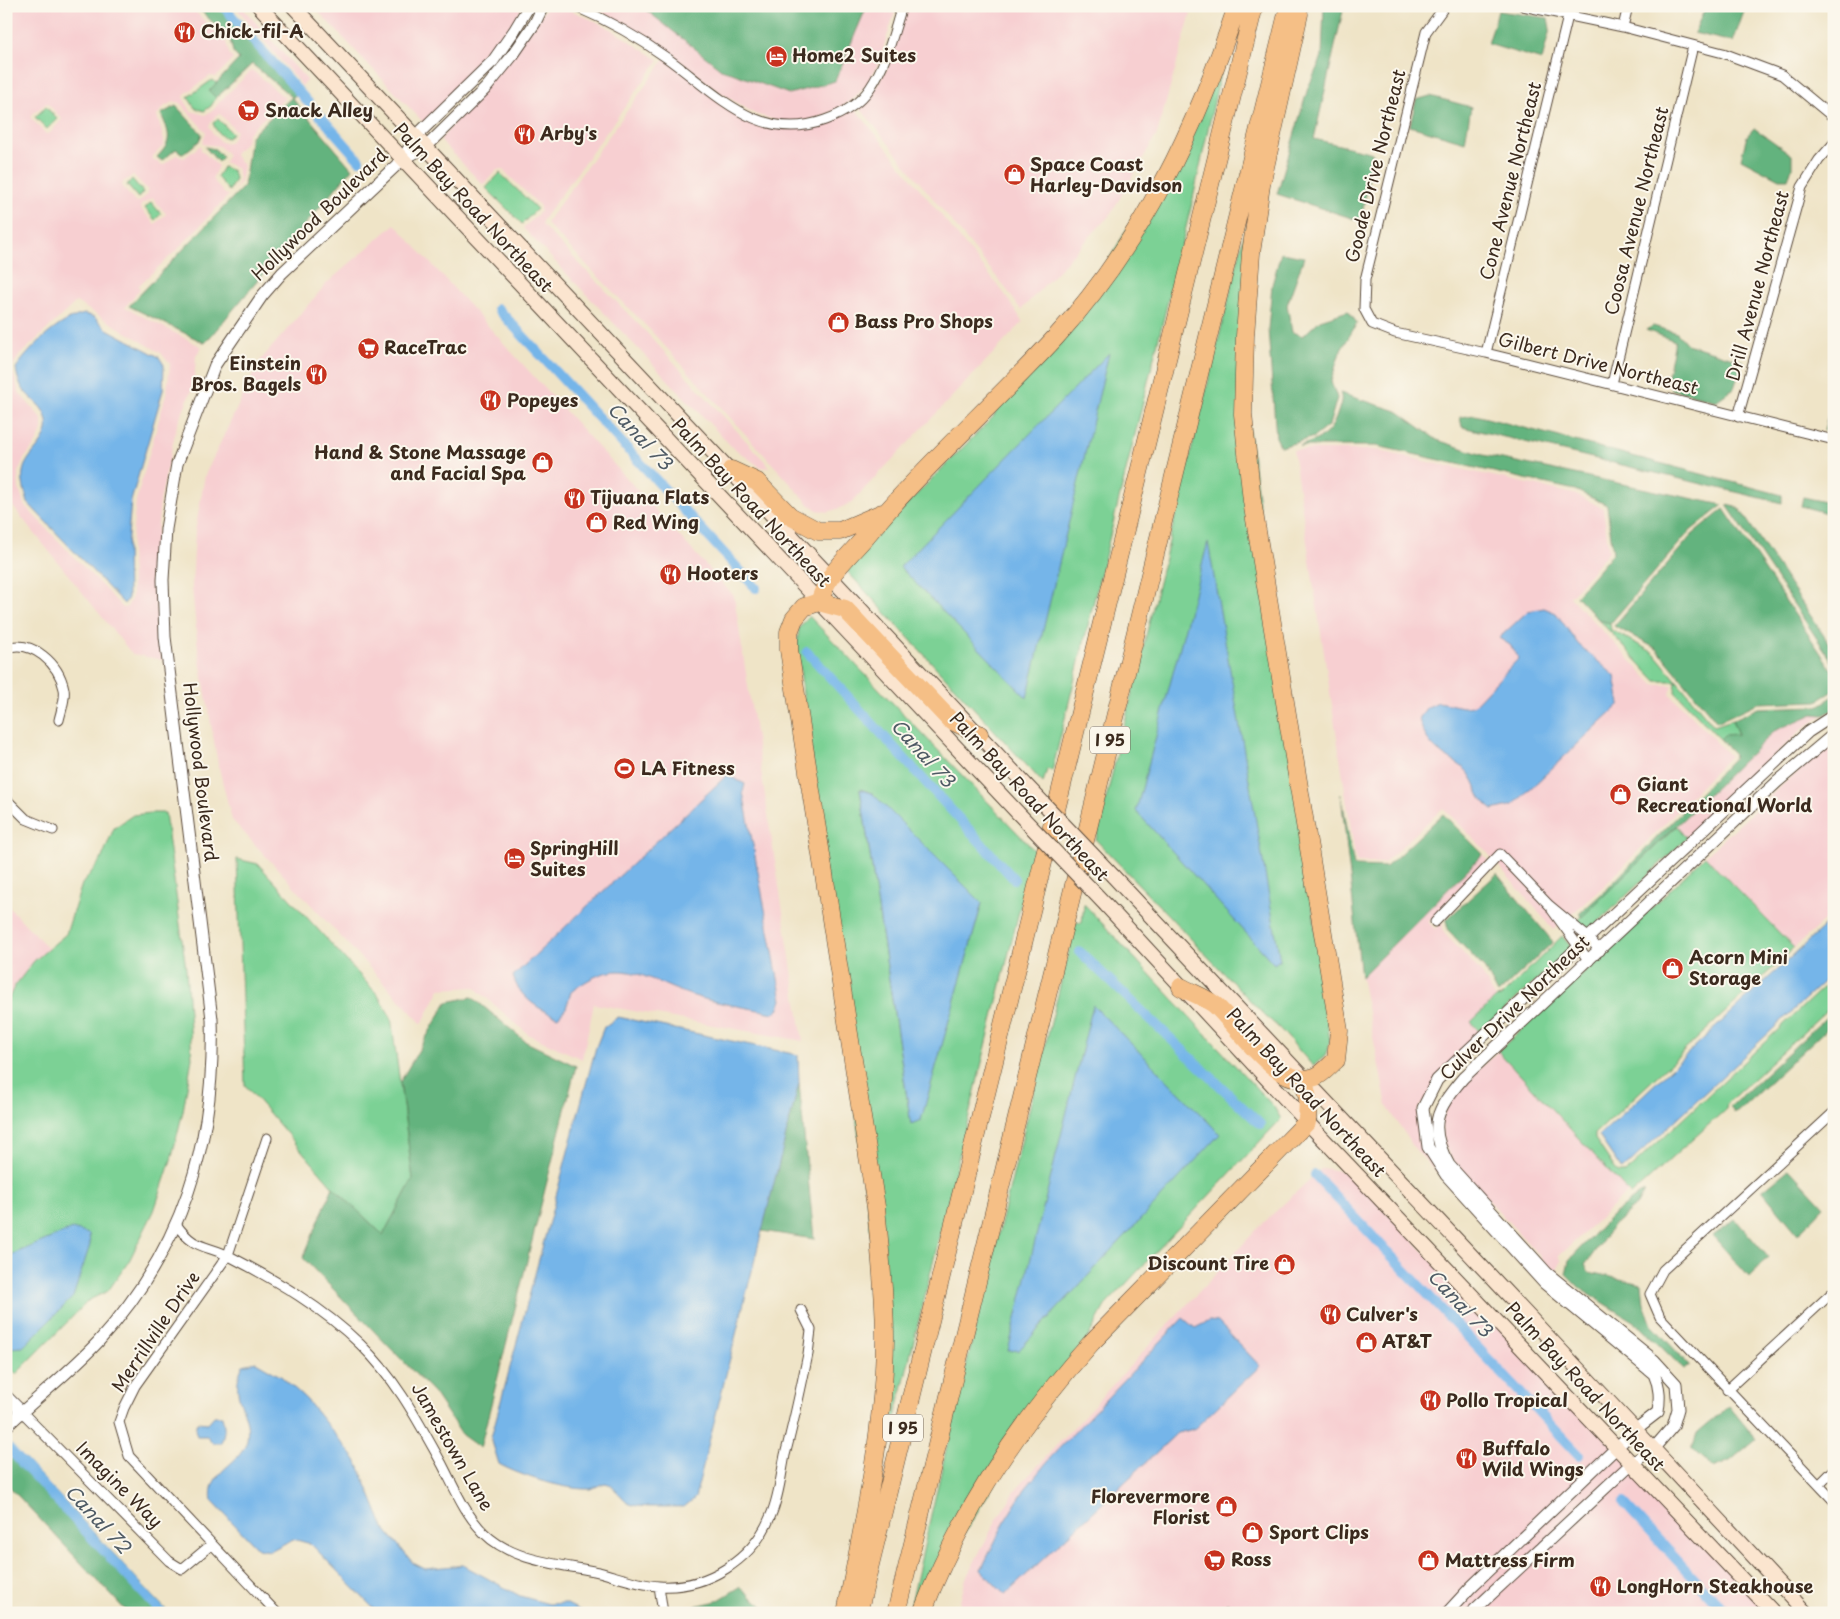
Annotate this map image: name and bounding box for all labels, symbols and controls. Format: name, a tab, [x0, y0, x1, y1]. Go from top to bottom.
place label: Chick-fil-A	[201, 17, 304, 44]
restaurant icon: Chick-fil-A	[173, 20, 197, 44]
place label: Home2 Suites	[792, 41, 916, 68]
hotel icon: Home2 Suites	[764, 44, 788, 68]
street label: Goode Drive Northeast	[1337, 66, 1412, 265]
street label: Cone Avenue Northeast	[1472, 79, 1547, 283]
place label: Snack Alley	[265, 96, 373, 123]
supermarket icon: Snack Alley	[237, 99, 261, 123]
street label: Coosa Avenue Northeast	[1597, 104, 1675, 318]
street label: Palm Bay Road Northeast	[388, 116, 560, 298]
place label: Arby's	[539, 119, 598, 146]
restaurant icon: Arby's	[512, 122, 536, 146]
street label: Hollywood Boulevard	[245, 142, 393, 286]
place label: Space Coast Harley-Davidson	[1030, 150, 1182, 198]
shop icon: Space Coast Harley-Davidson	[1002, 163, 1026, 187]
street label: Drill Avenue Northeast	[1718, 187, 1795, 384]
place label: Bass Pro Shops	[854, 307, 993, 334]
shop icon: Bass Pro Shops	[826, 310, 850, 334]
street label: Gilbert Drive Northeast	[1495, 325, 1701, 400]
place label: RaceTrac	[384, 333, 467, 360]
supermarket icon: RaceTrac	[356, 336, 380, 360]
place label: Einstein Bros. Bagels	[190, 349, 301, 397]
restaurant icon: Einstein Bros. Bagels	[305, 362, 329, 386]
place label: Popeyes	[507, 386, 579, 413]
restaurant icon: Popeyes	[479, 389, 503, 413]
water label: Canal 73	[602, 395, 680, 476]
street label: Palm Bay Road Northeast	[666, 411, 838, 593]
place label: Hand & Stone Massage and Facial Spa	[314, 438, 526, 486]
shop icon: Hand & Stone Massage and Facial Spa	[530, 451, 554, 475]
place label: Tijuana Flats	[590, 483, 710, 510]
restaurant icon: Tijuana Flats	[562, 486, 586, 510]
place label: Red Wing	[613, 508, 699, 535]
shop icon: Red Wing	[585, 511, 609, 535]
place label: Hooters	[687, 559, 759, 586]
restaurant icon: Hooters	[659, 562, 683, 586]
street label: Hollywood Boulevard	[177, 681, 226, 863]
street label: Palm Bay Road Northeast	[944, 705, 1116, 887]
water label: Canal 73	[885, 712, 963, 793]
road number: I 95	[1090, 726, 1130, 754]
place label: LA Fitness	[641, 754, 735, 781]
sports icon: LA Fitness	[613, 757, 637, 781]
place label: Giant Recreational World	[1637, 770, 1812, 818]
shop icon: Giant Recreational World	[1609, 783, 1633, 807]
place label: SpringHill Suites	[530, 834, 618, 882]
hotel icon: SpringHill Suites	[502, 847, 526, 871]
street label: Culver Drive Northeast	[1433, 928, 1595, 1086]
place label: Acorn Mini Storage	[1689, 943, 1788, 991]
shop icon: Acorn Mini Storage	[1661, 956, 1685, 980]
street label: Palm Bay Road Northeast	[1221, 1001, 1393, 1183]
place label: Discount Tire	[1147, 1249, 1269, 1276]
shop icon: Discount Tire	[1273, 1252, 1297, 1276]
water label: Canal 73	[1422, 1262, 1500, 1343]
street label: Merrillville Drive	[104, 1265, 205, 1397]
street label: Palm Bay Road Northeast	[1500, 1295, 1672, 1477]
place label: Culver's	[1346, 1300, 1418, 1327]
restaurant icon: Culver's	[1318, 1303, 1342, 1327]
place label: AT&T	[1382, 1327, 1432, 1354]
shop icon: AT&T	[1354, 1330, 1378, 1354]
street label: Jamestown Lane	[405, 1377, 501, 1516]
place label: Pollo Tropical	[1446, 1386, 1568, 1413]
restaurant icon: Pollo Tropical	[1418, 1389, 1442, 1413]
road number: I 95	[883, 1415, 923, 1442]
street label: Imagine Way	[71, 1434, 170, 1533]
place label: Buffalo Wild Wings	[1482, 1434, 1584, 1482]
restaurant icon: Buffalo Wild Wings	[1454, 1447, 1478, 1471]
water label: Canal 72	[59, 1478, 139, 1560]
place label: Florevermore Florist	[1091, 1482, 1211, 1530]
shop icon: Florevermore Florist	[1214, 1495, 1238, 1519]
place label: Sport Clips	[1269, 1518, 1369, 1545]
shop icon: Sport Clips	[1241, 1521, 1265, 1545]
place label: Ross	[1231, 1545, 1271, 1572]
place label: Mattress Firm	[1445, 1546, 1575, 1573]
supermarket icon: Ross	[1203, 1548, 1227, 1572]
shop icon: Mattress Firm	[1417, 1549, 1441, 1573]
place label: LongHorn Steakhouse	[1617, 1572, 1814, 1599]
restaurant icon: LongHorn Steakhouse	[1589, 1575, 1613, 1599]

